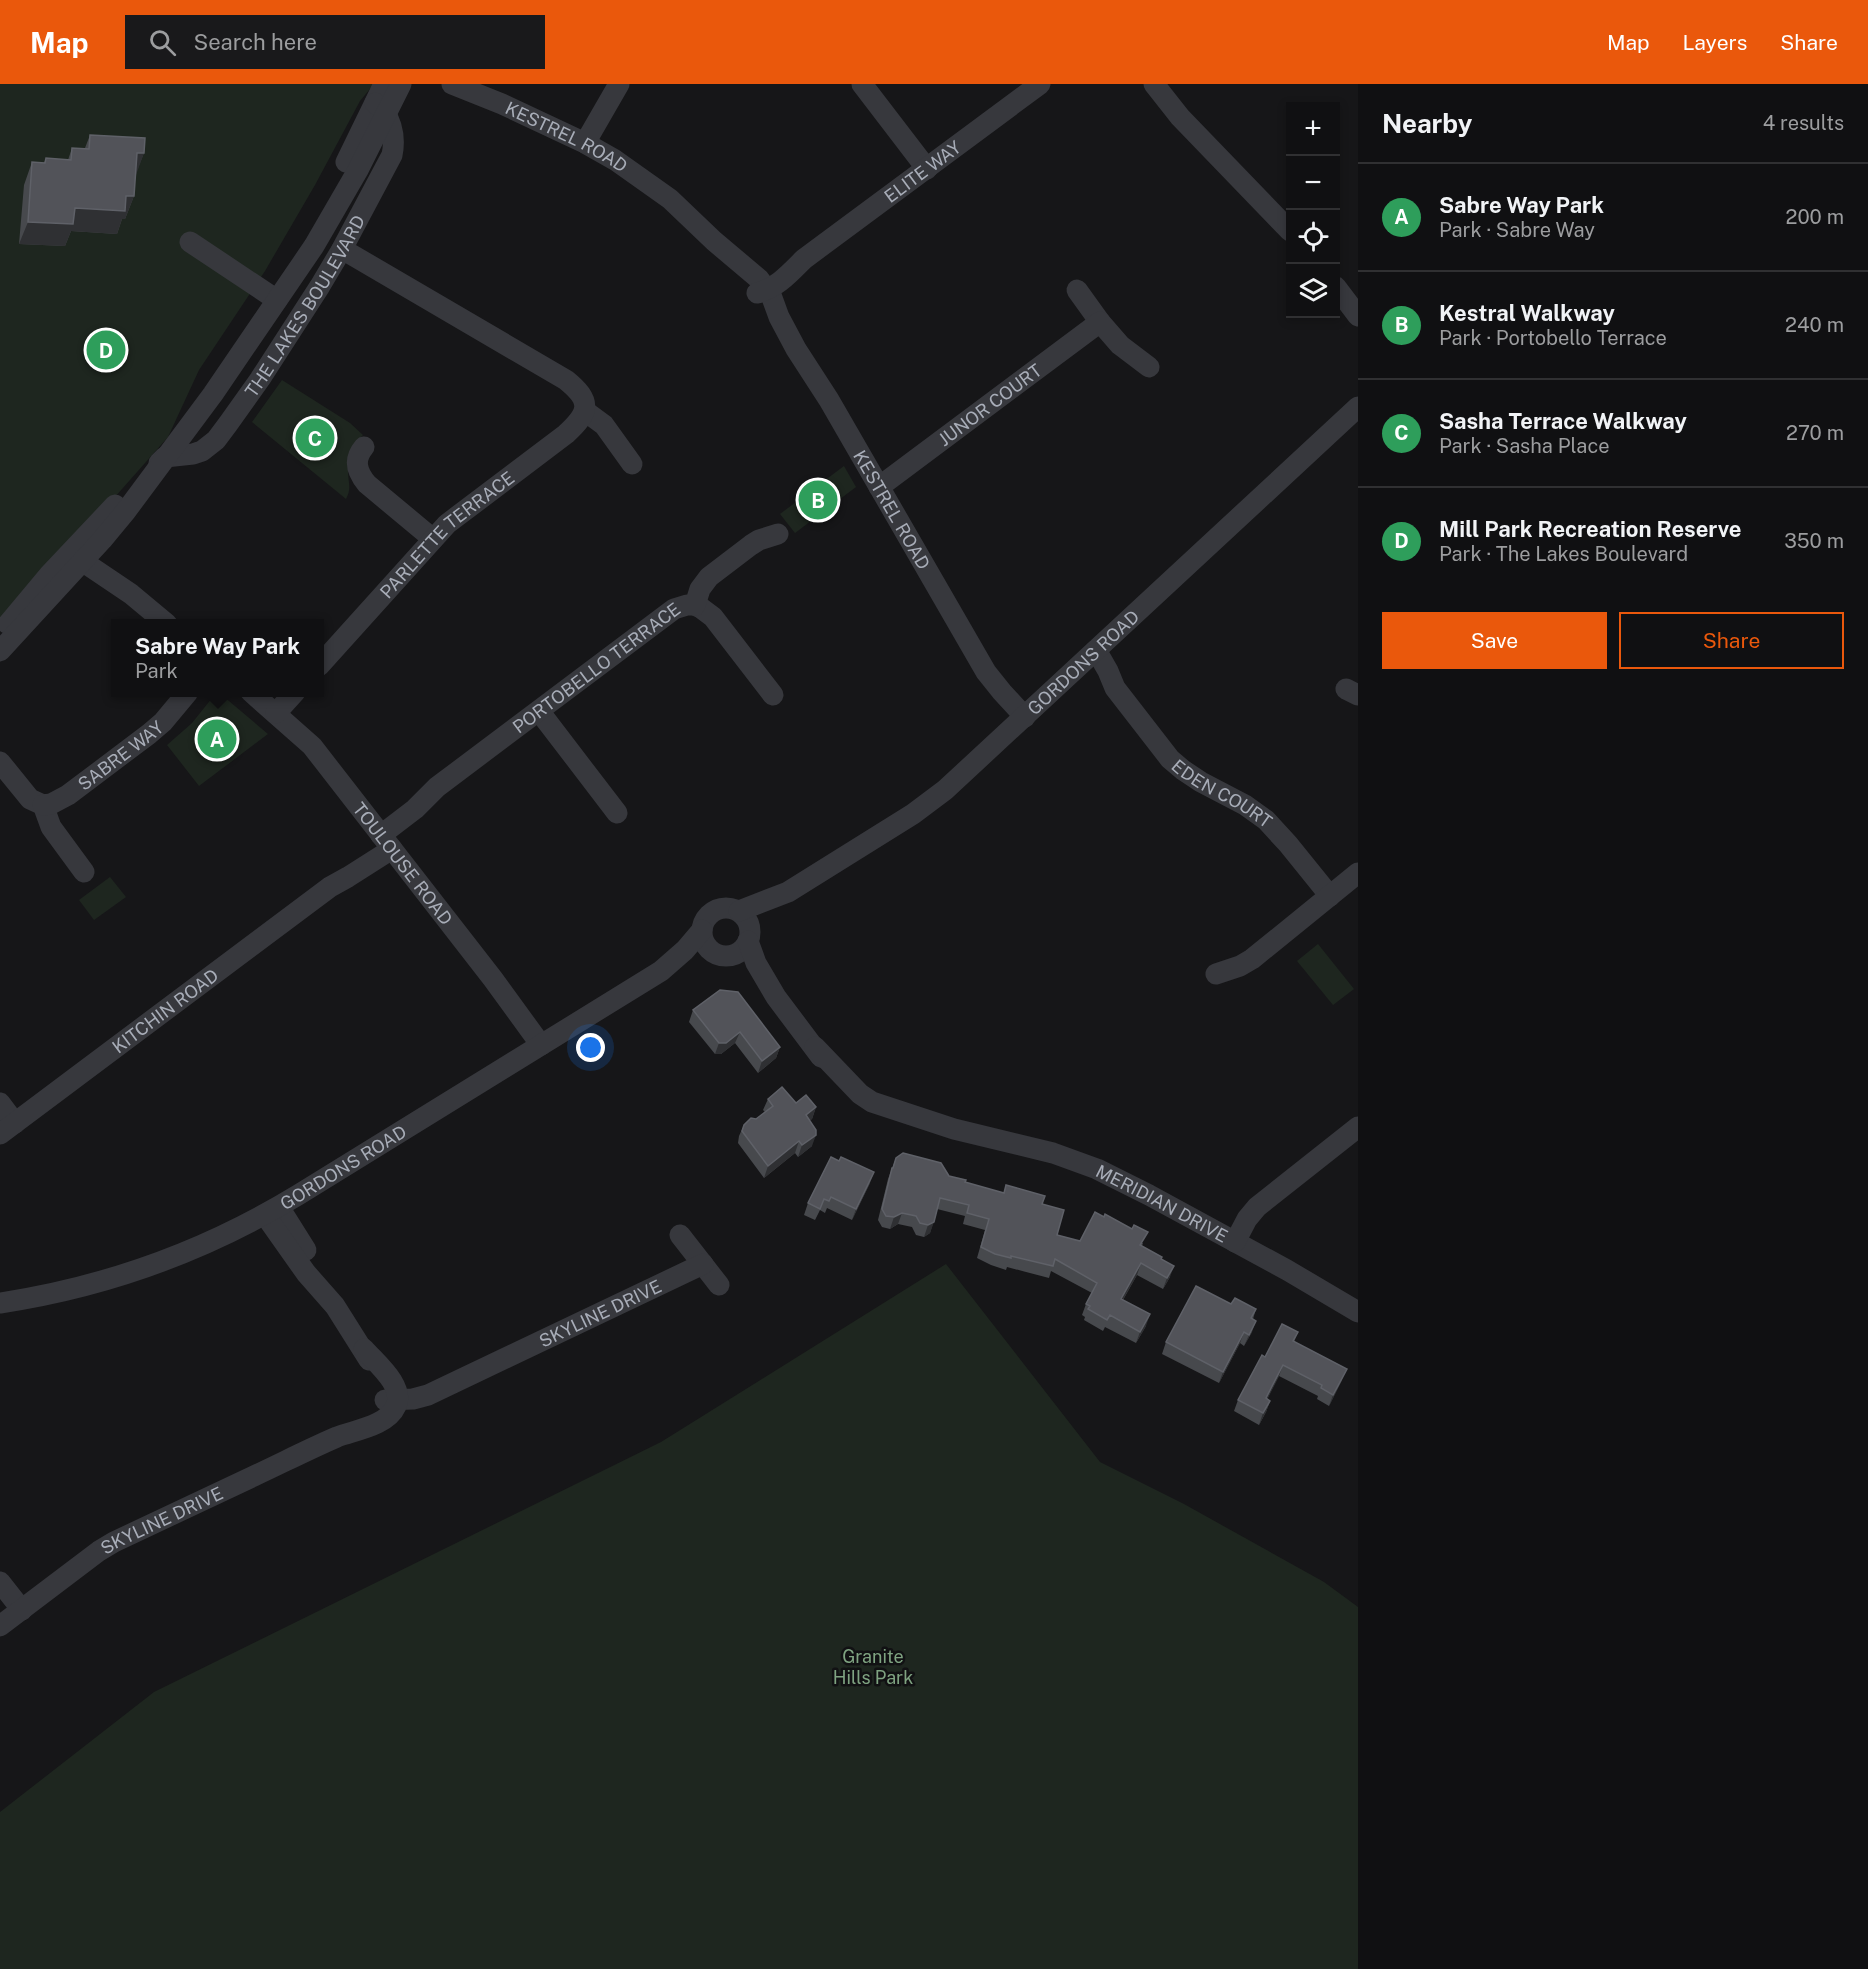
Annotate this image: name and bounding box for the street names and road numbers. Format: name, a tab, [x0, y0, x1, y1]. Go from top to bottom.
street label: KESTREL ROAD	[502, 97, 632, 176]
street label: ELITE WAY	[880, 136, 965, 207]
street label: THE LAKES BOULEVARD	[240, 211, 369, 401]
street label: JUNOR COURT	[934, 359, 1046, 450]
street label: KESTREL ROAD	[850, 446, 935, 573]
street label: PARLETTE TERRACE	[375, 467, 518, 602]
street label: PORTOBELLO TERRACE	[508, 598, 684, 737]
street label: GORDONS ROAD	[1023, 605, 1143, 719]
street label: SABRE WAY	[74, 716, 167, 794]
street label: EDEN COURT	[1168, 755, 1277, 832]
street label: TOULOUSE ROAD	[349, 798, 457, 929]
street label: KITCHIN ROAD	[108, 964, 222, 1057]
street label: GORDONS ROAD	[276, 1120, 410, 1214]
street label: MERIDIAN DRIVE	[1093, 1160, 1232, 1246]
street label: SKYLINE DRIVE	[535, 1275, 665, 1351]
street label: SKYLINE DRIVE	[96, 1482, 226, 1558]

